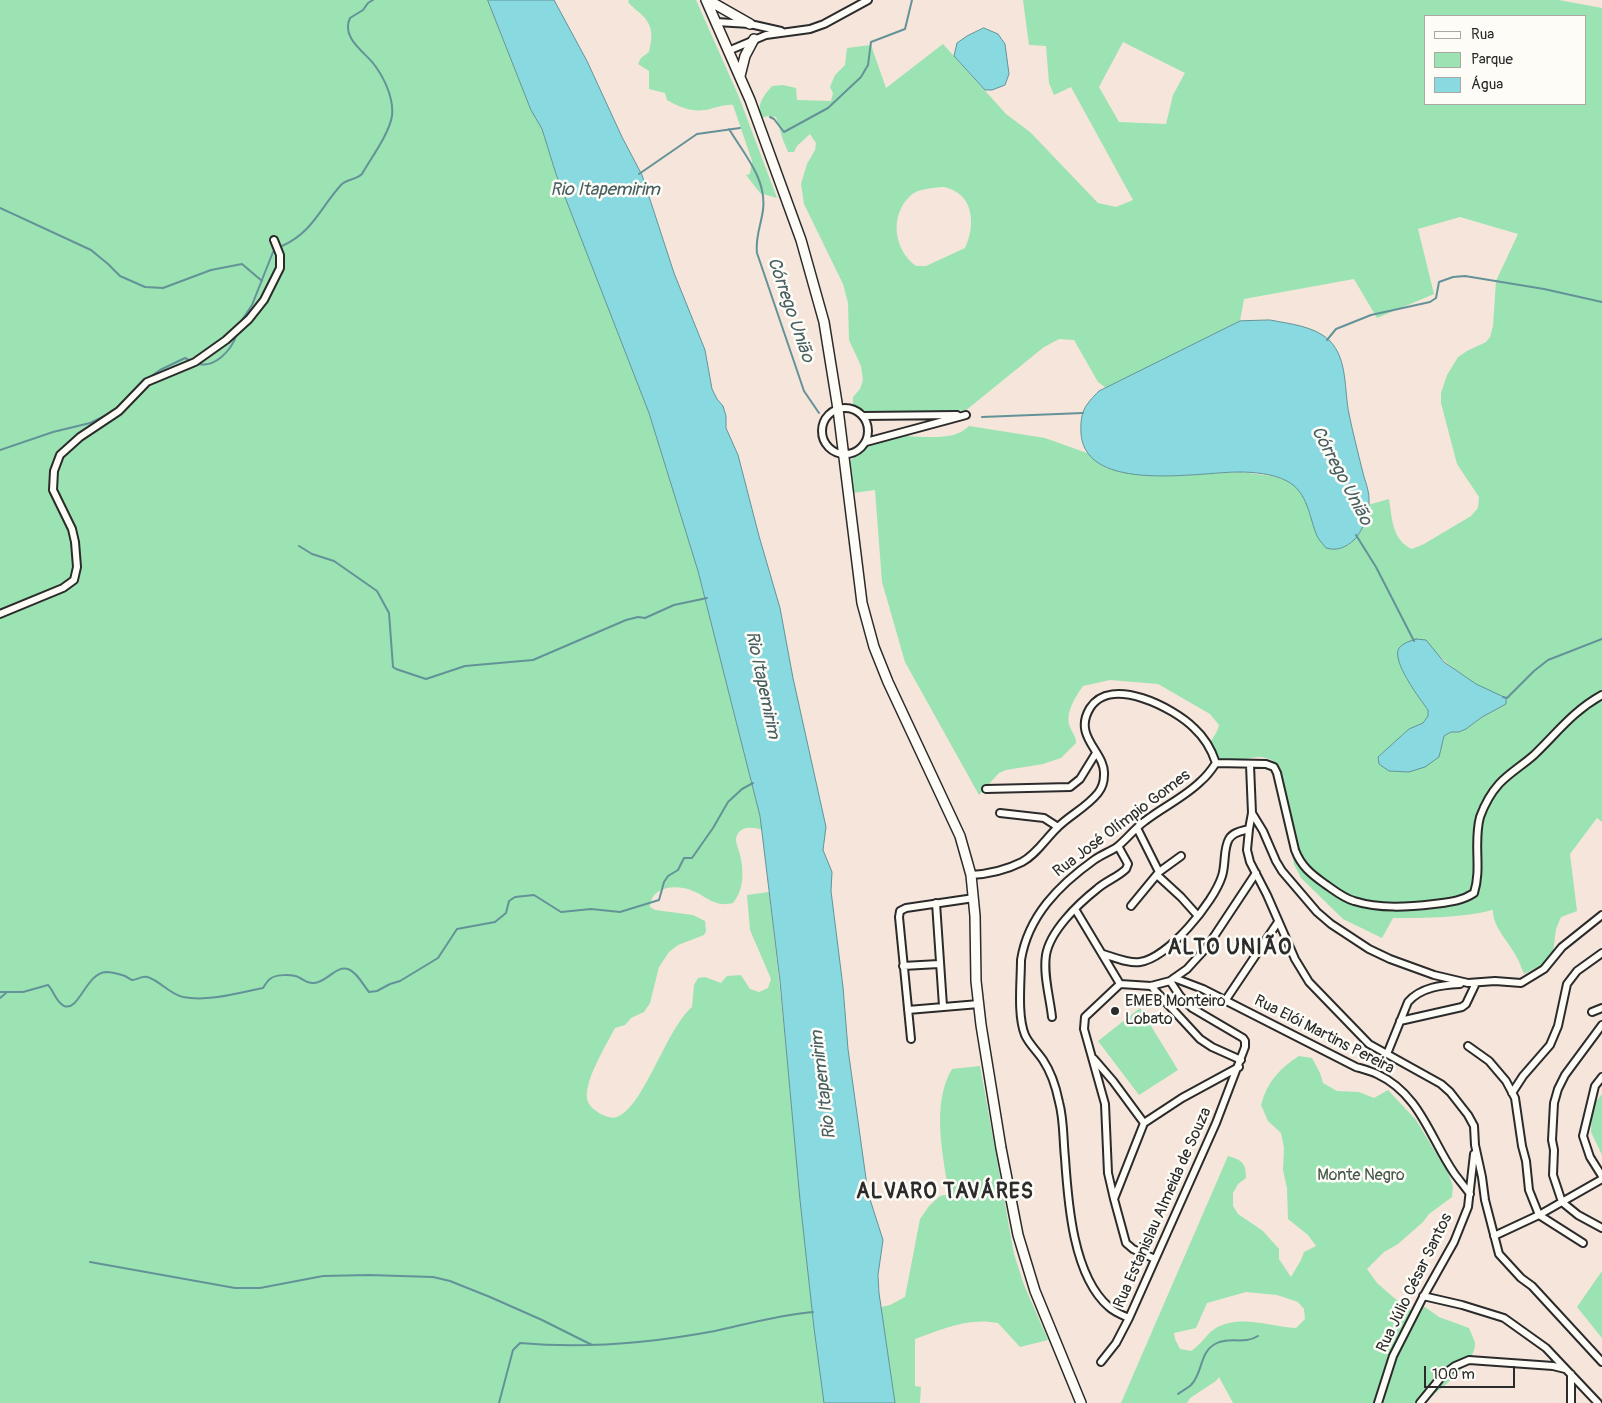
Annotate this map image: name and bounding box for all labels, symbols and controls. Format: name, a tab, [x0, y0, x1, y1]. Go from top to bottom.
legend	[1424, 15, 1587, 105]
text: Rua	[1471, 25, 1494, 44]
text: Parque	[1471, 50, 1513, 69]
text: Água	[1471, 75, 1503, 94]
water label: Rio Itapemirim	[550, 179, 660, 201]
water label: Córrego União	[762, 255, 818, 365]
water label: Córrego União	[1306, 423, 1376, 529]
water label: Rio Itapemirim	[740, 629, 784, 741]
street label: Rua José Olímpio Gomes	[1050, 766, 1194, 882]
district label: ALTO UNIÃO	[1166, 936, 1294, 962]
street label: Rua Elói Martins Pereira	[1251, 991, 1397, 1079]
place label: EMEB Monteiro Lobato	[1125, 992, 1226, 1030]
marker: EMEB Monteiro Lobato	[1109, 1005, 1121, 1017]
water label: Rio Itapemirim	[807, 1029, 841, 1141]
street label: Rua Estanislau Almeida de Souza	[1110, 1105, 1216, 1311]
park label: Monte Negro	[1317, 1166, 1405, 1186]
district label: ALVARO TAVÁRES	[854, 1180, 1036, 1206]
street label: Rua Júlio César Santos	[1373, 1210, 1457, 1356]
scale bar	[1427, 1356, 1518, 1388]
text: 100 m	[1432, 1365, 1475, 1384]

